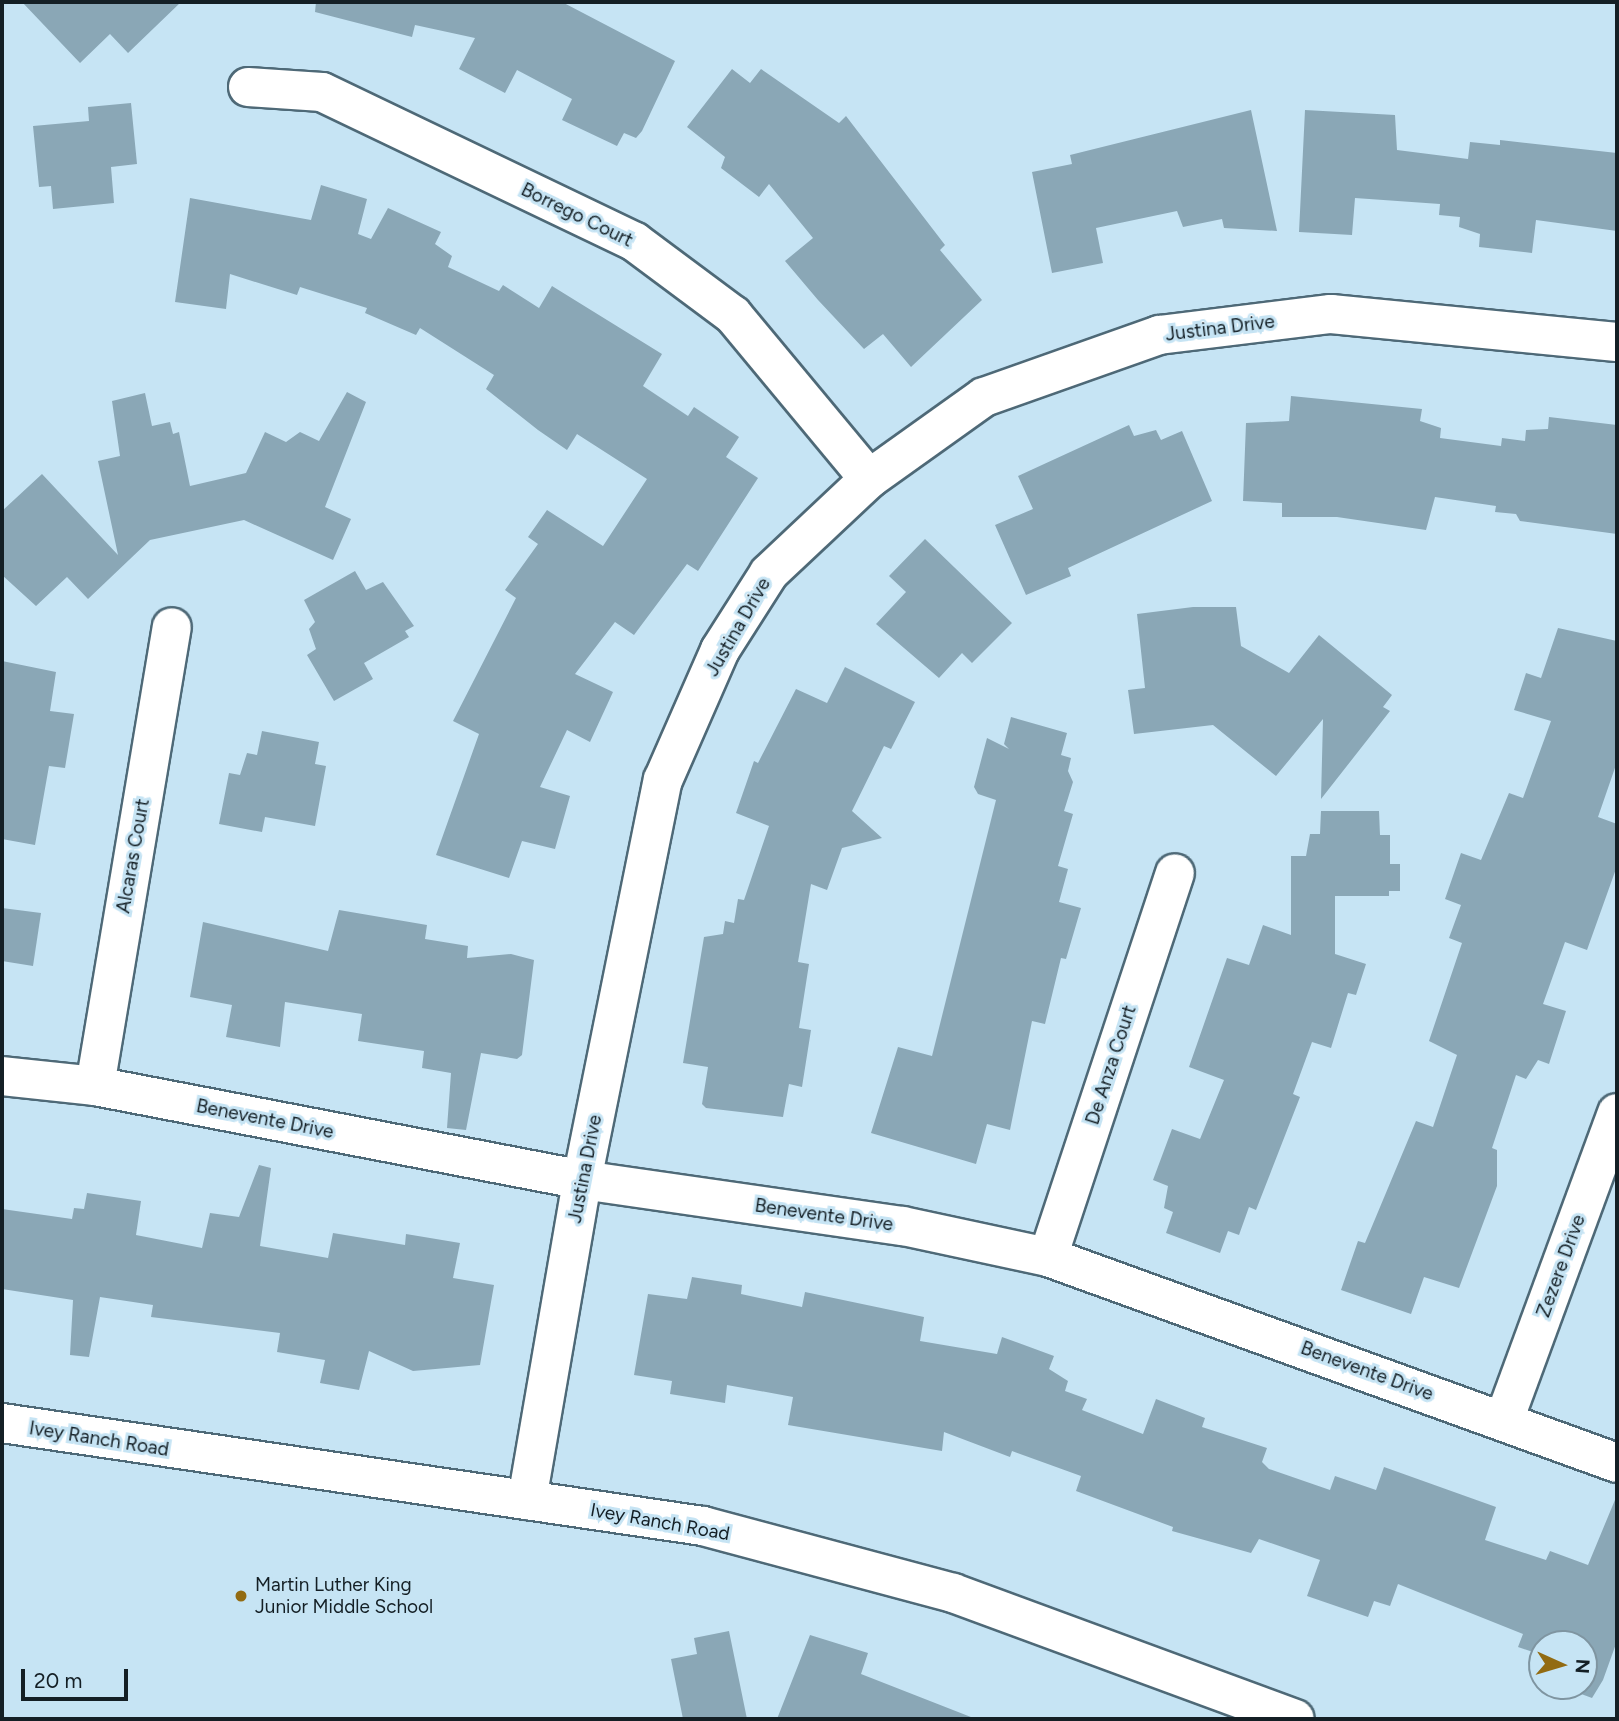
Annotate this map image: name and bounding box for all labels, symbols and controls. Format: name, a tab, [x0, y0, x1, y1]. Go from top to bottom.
street label: Borrego Court	[517, 178, 637, 252]
street label: Justina Drive	[1164, 310, 1276, 346]
street label: Justina Drive	[701, 574, 775, 680]
street label: Alcaras Court	[112, 797, 154, 915]
street label: De Anza Court	[1081, 1002, 1141, 1128]
street label: Benevente Drive	[194, 1095, 336, 1143]
street label: Justina Drive	[563, 1113, 607, 1225]
street label: Benevente Drive	[753, 1194, 895, 1236]
street label: Zezere Drive	[1532, 1212, 1590, 1320]
street label: Benevente Drive	[1298, 1336, 1436, 1406]
street label: Ivey Ranch Road	[28, 1417, 170, 1461]
street label: Ivey Ranch Road	[589, 1499, 731, 1545]
place label: Martin Luther King Junior Middle School	[255, 1574, 433, 1618]
marker: Martin Luther King Junior Middle School	[233, 1588, 249, 1604]
north arrow	[1528, 1630, 1598, 1700]
scale bar	[24, 1654, 131, 1698]
text: N	[1570, 1658, 1594, 1674]
text: 20 m	[34, 1668, 82, 1693]

